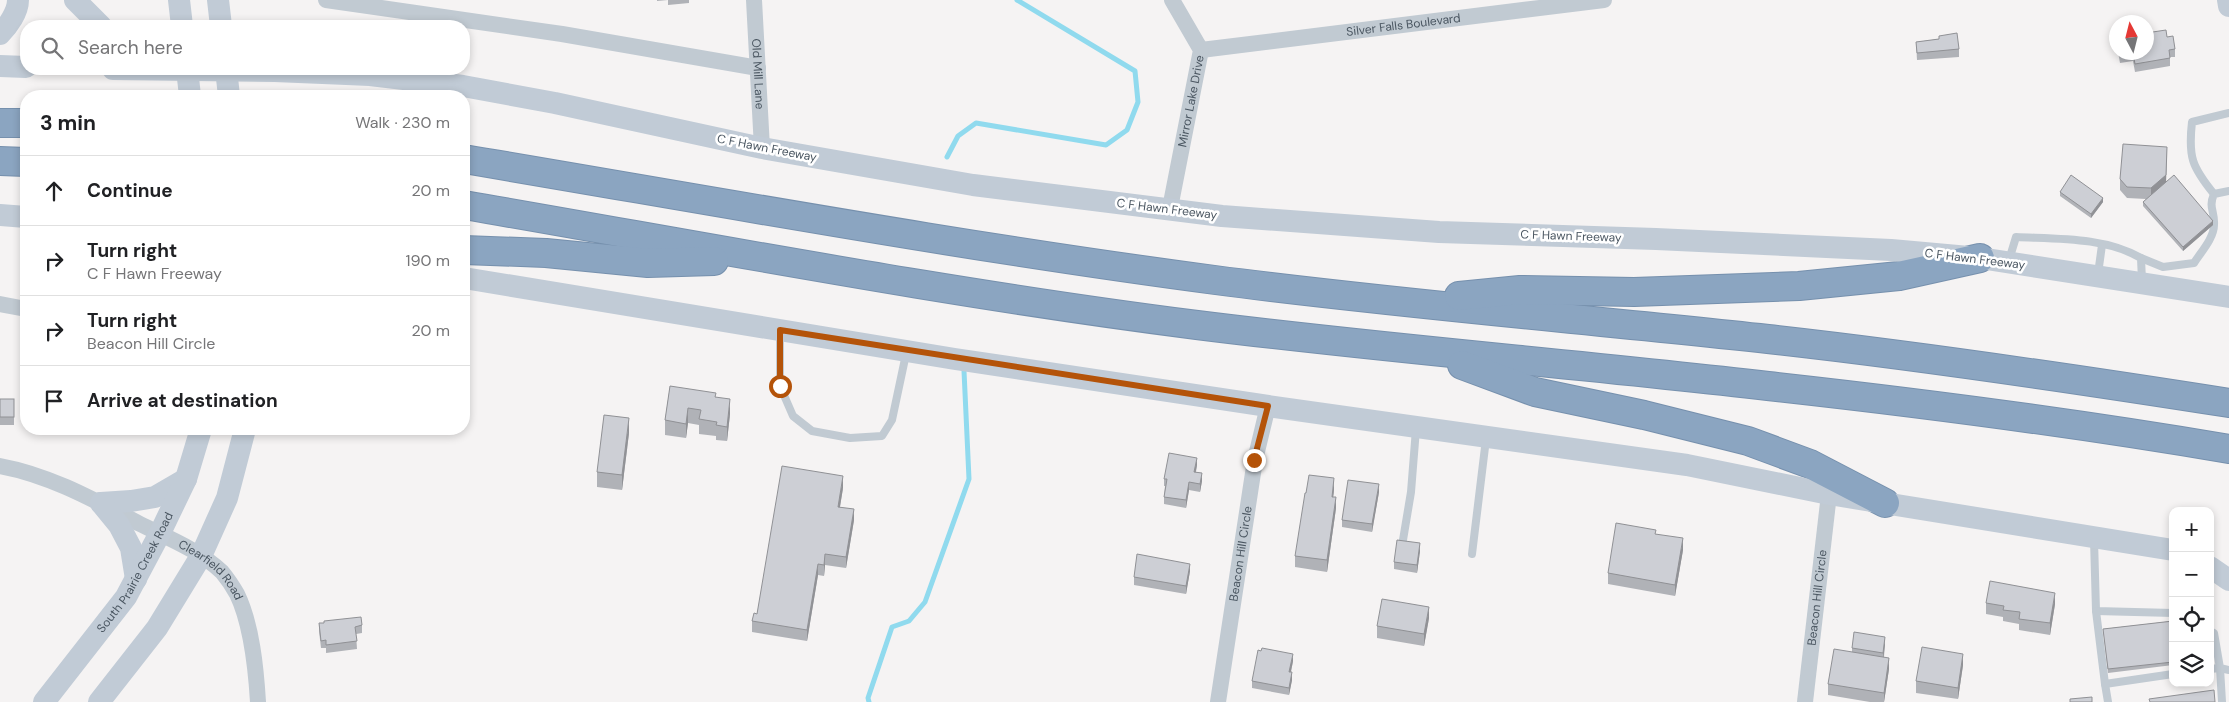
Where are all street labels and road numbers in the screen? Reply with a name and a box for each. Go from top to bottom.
street label: Silver Falls Boulevard [1345,10,1462,40]
street label: Old Mill Lane [748,38,768,110]
street label: Mirror Lake Drive [1174,53,1208,148]
street label: C F Hawn Freeway [716,130,819,166]
street label: C F Hawn Freeway [1116,195,1219,223]
street label: C F Hawn Freeway [1520,226,1622,246]
street label: C F Hawn Freeway [1924,245,2027,273]
street label: Beacon Hill Circle [1225,505,1256,603]
street label: South Prairie Creek Road [93,510,177,636]
street label: Clearfield Road [176,536,247,603]
street label: Beacon Hill Circle [1804,549,1831,647]

